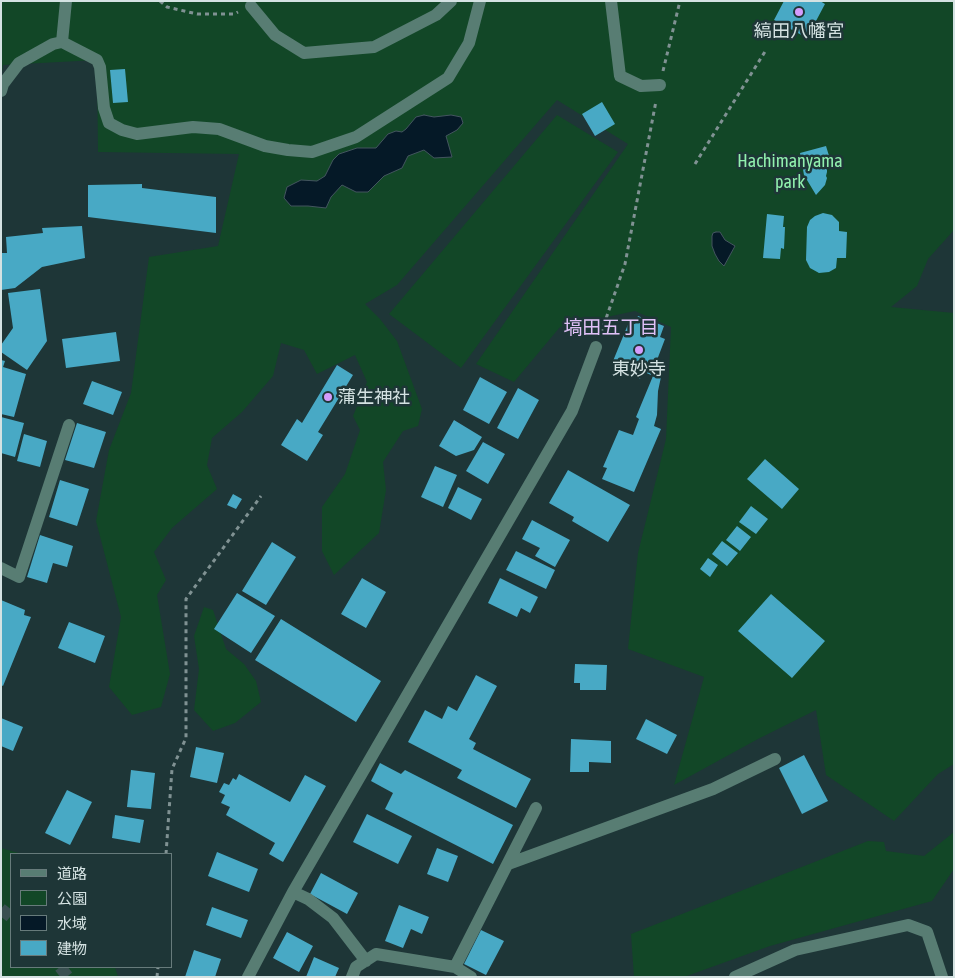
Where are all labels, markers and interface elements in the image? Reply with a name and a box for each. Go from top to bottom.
marker: 縞田八幡宮 [793,6,805,18]
place label: 縞田八幡宮 [754,20,844,42]
park label: Hachimanyama park [737,150,843,192]
district label: 塙田五丁目 [564,317,658,339]
marker: 東妙寺 [633,344,645,356]
place label: 東妙寺 [612,358,666,380]
place label: 蒲生神社 [338,386,410,408]
marker: 蒲生神社 [322,391,334,403]
legend [10,853,172,968]
text: 道路 [57,865,87,882]
text: 公園 [57,890,87,907]
text: 水域 [57,915,87,932]
text: 建物 [57,940,87,957]

